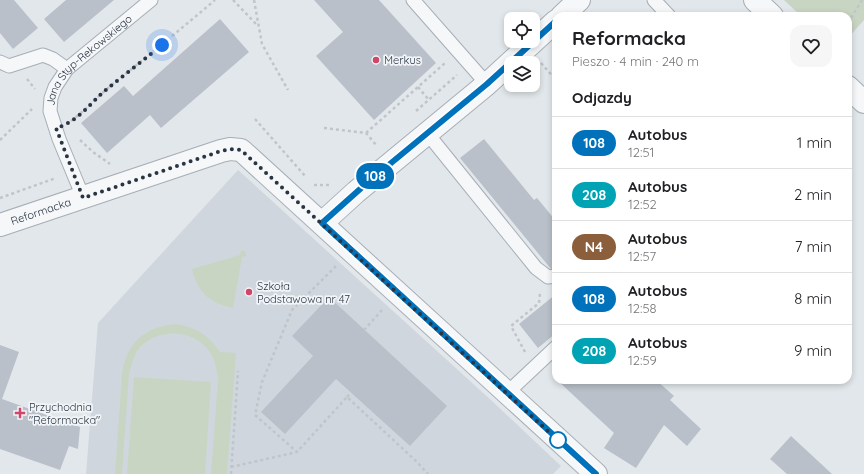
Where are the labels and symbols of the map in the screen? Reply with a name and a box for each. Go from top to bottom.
street label: Jana Styp-Rekowskiego [43,11,135,106]
your location [152,35,172,55]
place label: Merkus [384,53,421,67]
marker: Merkus [371,55,381,65]
line badge: 108 [352,163,398,189]
street label: Reformacka [9,195,73,228]
place label: Szkoła Podstawowa nr 47 [257,279,350,306]
marker: Szkoła Podstawowa nr 47 [244,287,254,297]
place label: Przychodnia "Reformacka" [29,400,100,427]
marker: Przychodnia "Reformacka" [14,407,26,419]
unlabelled marker [549,431,567,449]

